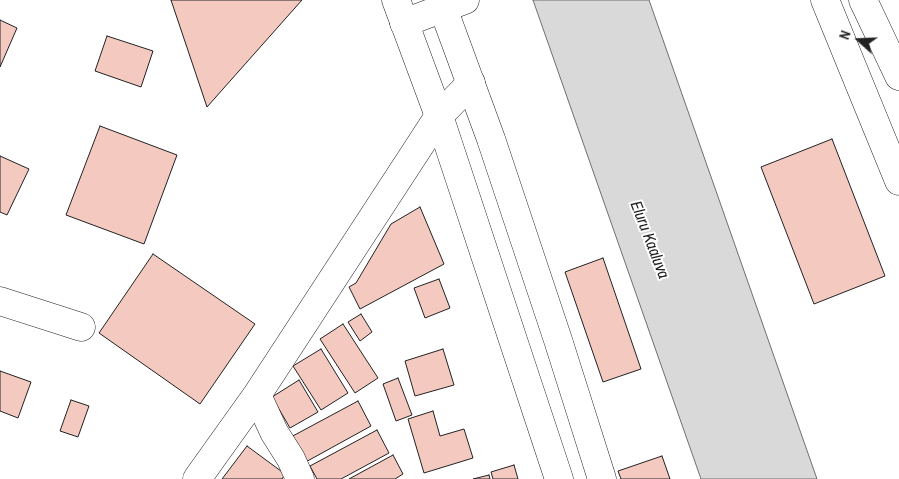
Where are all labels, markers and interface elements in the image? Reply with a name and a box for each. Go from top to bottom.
north arrow [834,15,884,65]
text: N [835,28,855,42]
water label: Eluru Kaaluva [625,198,673,282]

